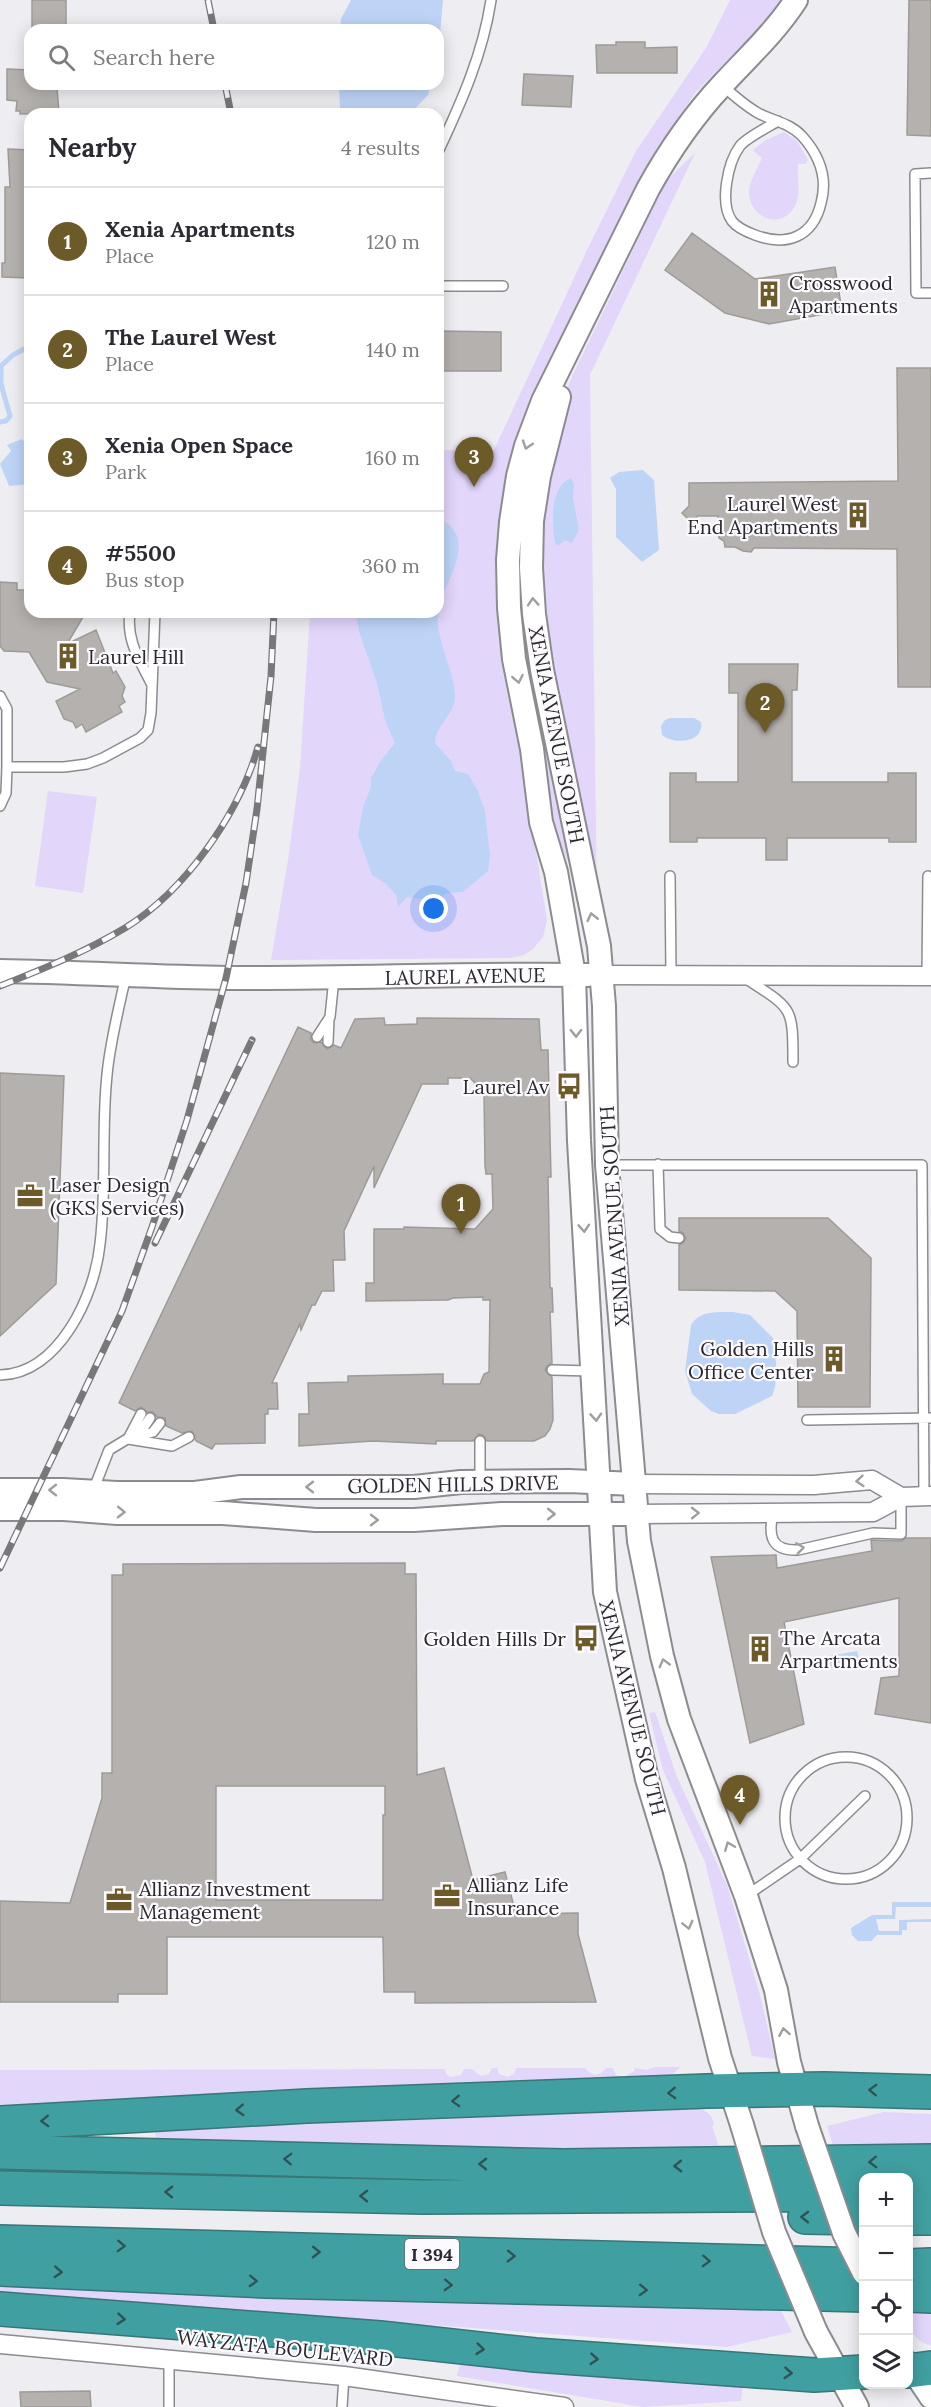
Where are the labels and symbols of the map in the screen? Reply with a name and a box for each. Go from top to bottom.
place label: Crosswood Apartments [788,270,898,318]
building icon: Crosswood Apartments [754,279,784,309]
pin: 3 [454,438,494,487]
one-way arrow [522,439,534,450]
place label: Laurel West End Apartments [687,491,838,539]
building icon: Laurel West End Apartments [843,500,873,530]
one-way arrow [527,597,540,606]
street label: XENIA AVENUE SOUTH [524,624,590,846]
building icon: Laurel Hill [53,641,83,671]
place label: Laurel Hill [88,644,184,669]
one-way arrow [511,674,524,684]
pin: 2 [746,684,784,733]
your location [419,894,448,923]
one-way arrow [587,912,600,922]
street label: LAUREL AVENUE [384,962,546,990]
one-way arrow [570,1029,582,1038]
bus stop icon: Laurel Av [554,1071,584,1101]
place label: Laurel Av [463,1074,550,1099]
street label: XENIA AVENUE SOUTH [594,1105,634,1327]
place label: Laser Design (GKS Services) [50,1172,184,1221]
office icon: Laser Design (GKS Services) [15,1181,45,1211]
pin: 1 [442,1184,480,1234]
one-way arrow [578,1223,591,1232]
place label: Golden Hills Office Center [688,1336,814,1384]
building icon: Golden Hills Office Center [819,1344,849,1374]
one-way arrow [589,1413,602,1422]
street label: GOLDEN HILLS DRIVE [347,1470,559,1498]
one-way arrow [855,1474,864,1487]
one-way arrow [306,1481,315,1493]
one-way arrow [48,1484,57,1496]
one-way arrow [117,1506,126,1519]
one-way arrow [691,1507,700,1519]
one-way arrow [547,1508,556,1520]
one-way arrow [370,1514,379,1526]
one-way arrow [795,1543,804,1555]
street label: XENIA AVENUE SOUTH [594,1598,672,1818]
bus stop icon: Golden Hills Dr [571,1623,601,1653]
place label: The Arcata Arpartments [779,1625,898,1673]
place label: Golden Hills Dr [423,1626,566,1651]
building icon: The Arcata Arpartments [745,1634,775,1664]
one-way arrow [658,1658,671,1668]
pin: 4 [720,1776,760,1825]
one-way arrow [723,1841,736,1851]
place label: Allianz Life Insurance [466,1872,569,1920]
place label: Allianz Investment Management [138,1876,311,1924]
office icon: Allianz Life Insurance [432,1881,462,1911]
office icon: Allianz Investment Management [104,1885,134,1915]
one-way arrow [680,1920,693,1930]
one-way arrow [778,2028,791,2038]
one-way arrow [868,2084,877,2097]
one-way arrow [667,2086,676,2099]
one-way arrow [451,2095,460,2107]
one-way arrow [235,2104,244,2117]
one-way arrow [41,2114,50,2127]
one-way arrow [283,2153,292,2166]
one-way arrow [868,2156,877,2169]
one-way arrow [478,2158,487,2171]
one-way arrow [673,2160,682,2172]
one-way arrow [165,2185,174,2198]
one-way arrow [360,2190,369,2202]
one-way arrow [801,2211,810,2223]
road number: I 394 [405,2239,459,2269]
one-way arrow [117,2240,126,2252]
one-way arrow [312,2245,321,2258]
one-way arrow [507,2250,516,2262]
one-way arrow [702,2255,711,2268]
one-way arrow [54,2266,63,2279]
one-way arrow [249,2274,258,2287]
one-way arrow [444,2278,453,2291]
one-way arrow [639,2284,648,2297]
one-way arrow [117,2312,126,2325]
street label: WAYZATA BOULEVARD [176,2324,394,2372]
one-way arrow [475,2342,484,2355]
one-way arrow [589,2353,598,2366]
one-way arrow [784,2366,793,2379]

